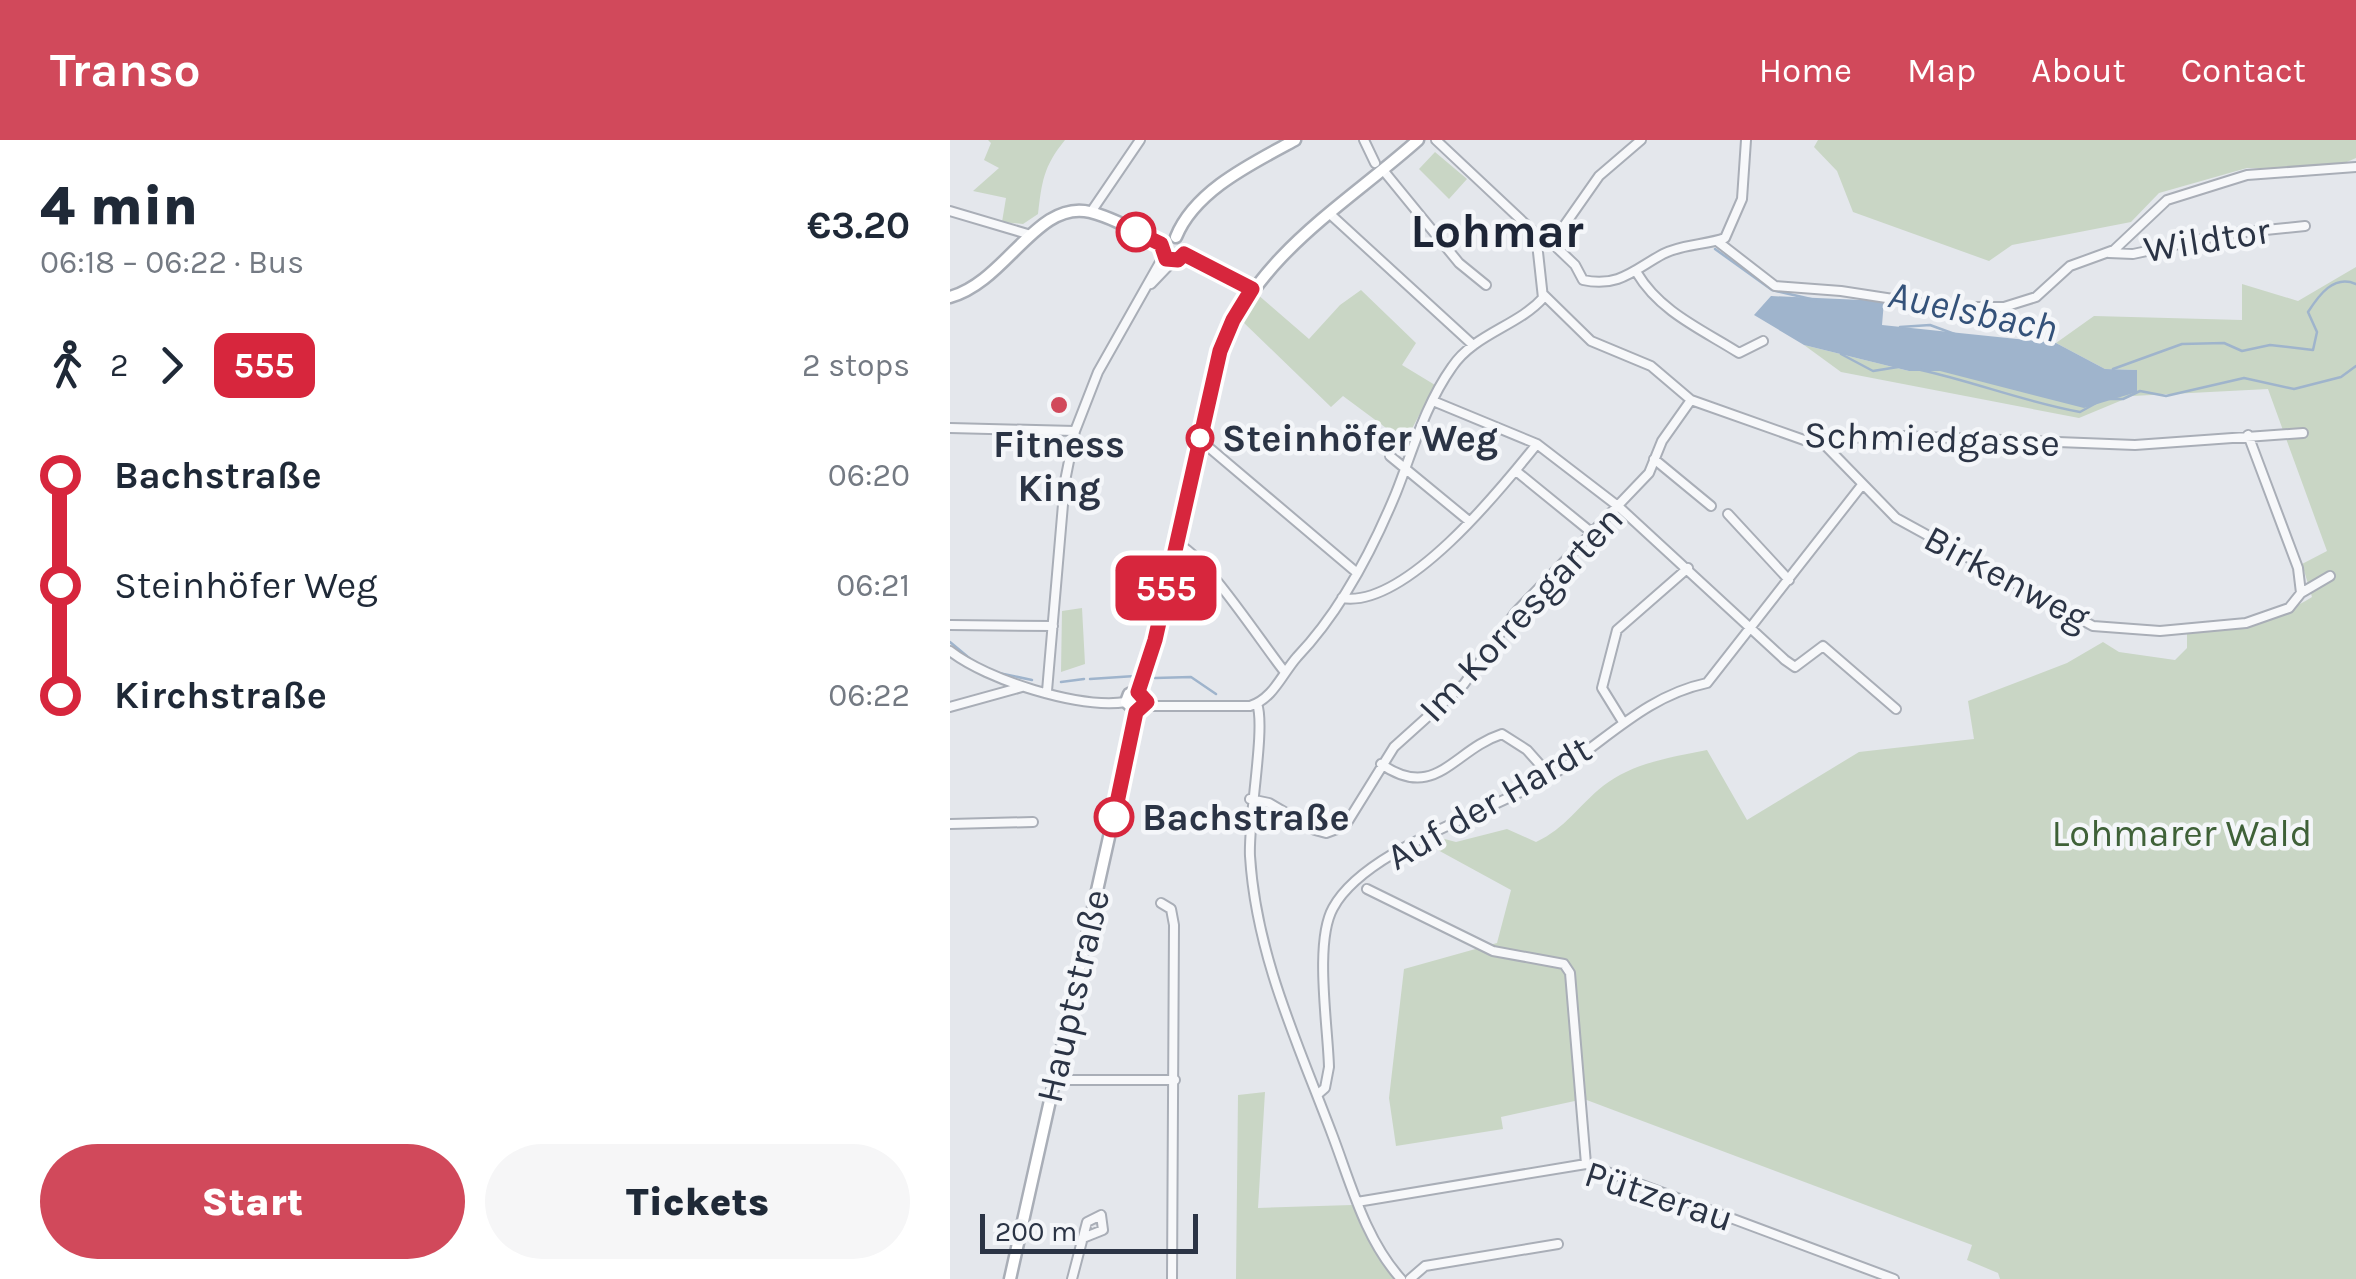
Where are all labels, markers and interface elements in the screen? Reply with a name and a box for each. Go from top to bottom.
text: Transo [50,42,201,98]
text: Home [1759,50,1852,91]
text: Map [1907,50,1976,91]
text: About [2031,50,2126,91]
text: Contact [2181,50,2306,91]
text: 4 min [40,174,198,238]
text: €3.20 [807,203,910,248]
district label: Lohmar [1410,203,1584,259]
street label: Wildtor [2141,208,2274,272]
unlabelled marker [1117,213,1155,251]
text: 06:18 – 06:22 · Bus [40,244,304,281]
water label: Auelsbach [1884,270,2062,352]
icon: walk [40,338,95,393]
icon: forward [144,338,199,393]
text: 555 [234,345,295,386]
text: 2 [110,347,129,384]
text: 2 stops [802,347,910,384]
marker: Fitness King [1048,394,1070,416]
street label: Schmiedgasse [1803,412,2061,466]
place label: Steinhöfer Weg [1222,416,1498,461]
place label: Fitness King [993,422,1125,511]
marker: Steinhöfer Weg [1187,425,1213,451]
text: Bachstraße [114,453,322,498]
text: 06:20 [828,457,910,494]
street label: Im Korresgarten [1409,497,1633,731]
street label: Birkenweg [1917,516,2097,640]
line badge: 555 [1108,556,1224,620]
text: Steinhöfer Weg [114,563,378,608]
text: 06:21 [836,567,910,604]
text: 555 [1135,568,1197,609]
text: Kirchstraße [114,673,327,718]
text: 06:22 [828,677,910,714]
street label: Auf der Hardt [1379,726,1599,880]
place label: Bachstraße [1142,795,1350,840]
marker: Bachstraße [1095,798,1133,836]
park label: Lohmarer Wald [2052,811,2312,856]
street label: Hauptstraße [1027,885,1119,1107]
button: Start [40,1144,465,1259]
button: Tickets [485,1144,910,1259]
street label: Pützerau [1579,1151,1739,1241]
scale bar [980,1209,1198,1254]
text: 200 m [995,1215,1077,1248]

